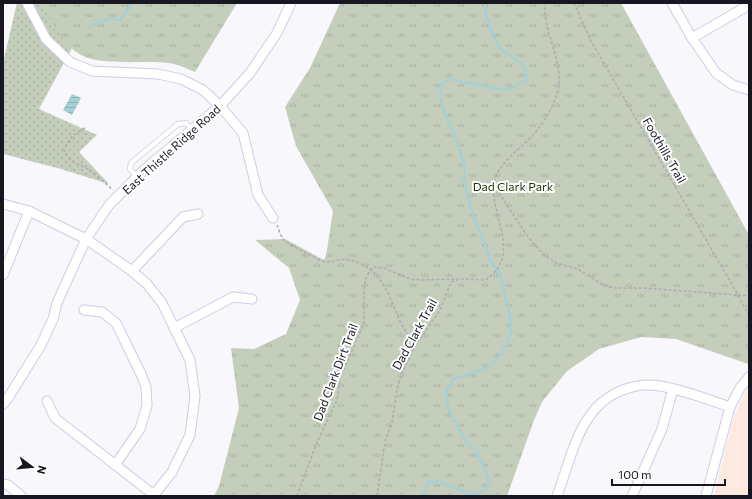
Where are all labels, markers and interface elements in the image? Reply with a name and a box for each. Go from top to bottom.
street label: East Thistle Ridge Road [119,101,223,197]
street label: Foothills Trail [641,115,689,185]
park label: Dad Clark Park [473,179,554,193]
street label: Dad Clark Trail [389,296,439,372]
street label: Dad Clark Dirt Trail [310,321,360,423]
north arrow [12,447,52,487]
scale bar [612,461,725,487]
text: N [35,464,49,476]
text: 100 m [618,467,652,481]

